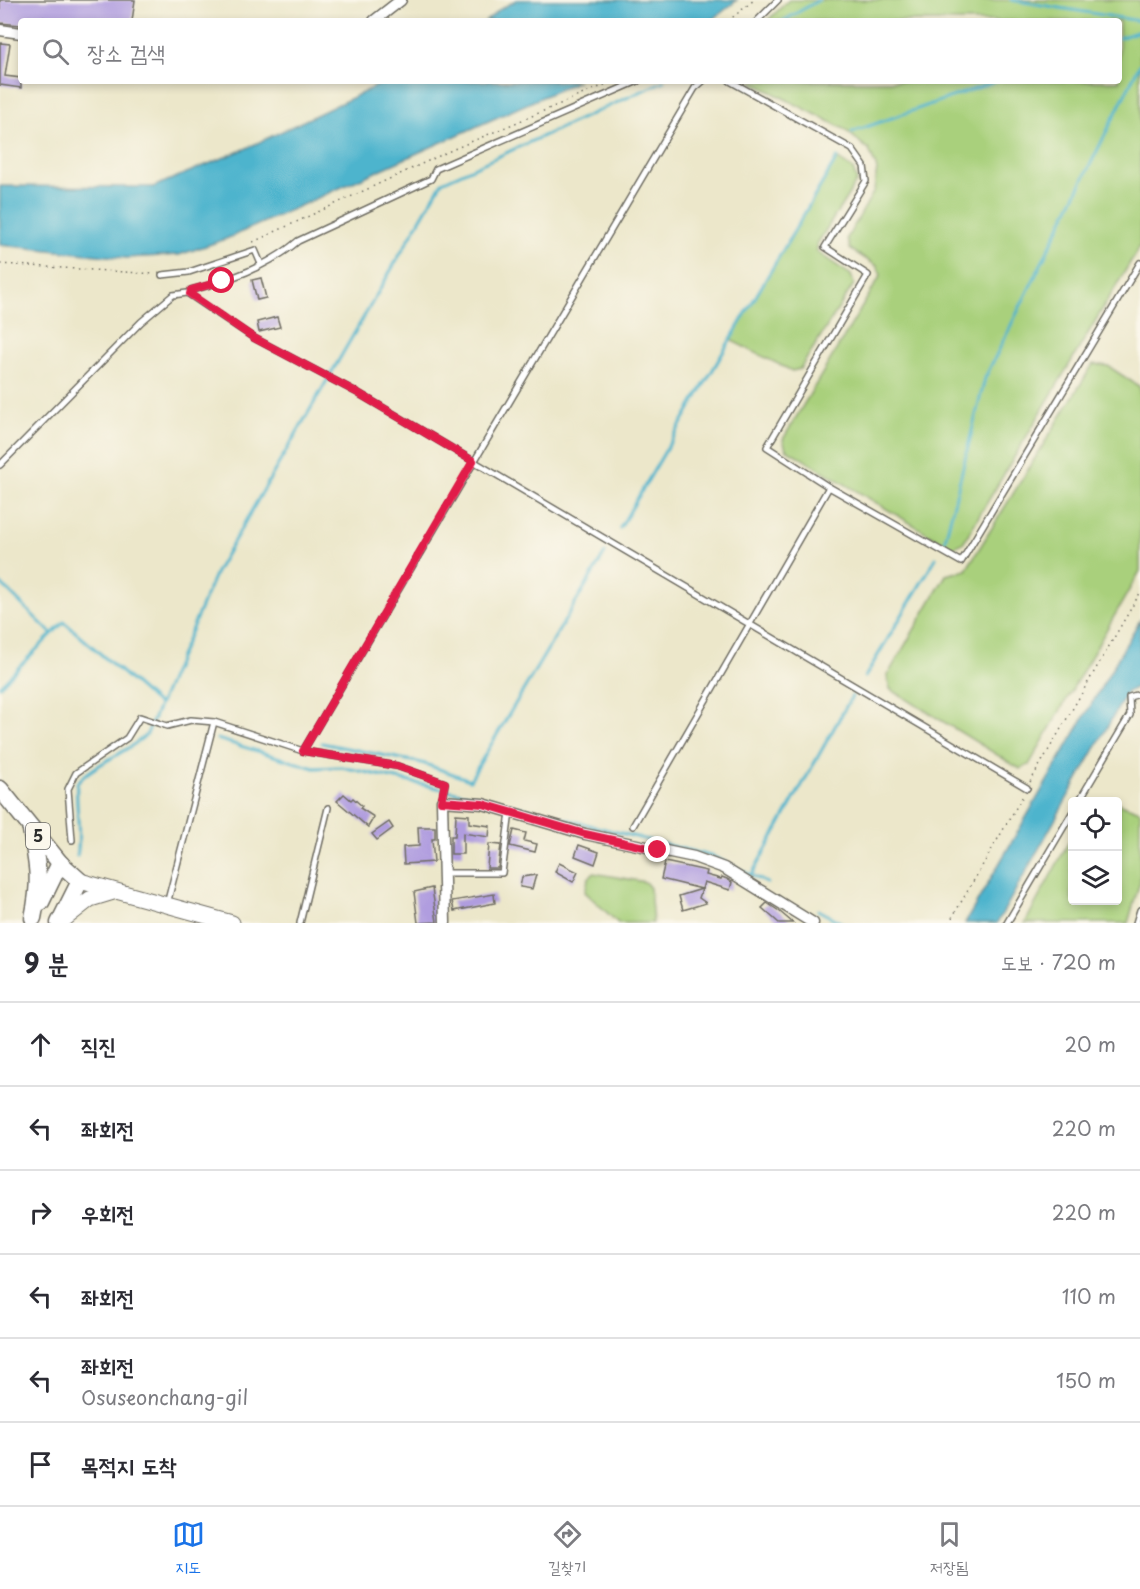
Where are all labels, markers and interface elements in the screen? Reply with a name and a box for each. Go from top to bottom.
search box [18,18,1122,84]
icon: search [39,35,72,68]
text: 장소 검색 [87,35,165,68]
route start [208,267,234,293]
map controls [1068,797,1122,905]
button: locate [1068,797,1122,851]
road number: 5 [26,823,50,849]
route end [644,836,670,862]
button: layers [1068,851,1122,905]
text: 9 분 [24,943,69,982]
text: 도보 · 720 m [1001,947,1116,977]
icon: ahead [24,1028,57,1061]
text: 직진 [81,1028,116,1061]
text: 20 m [1064,1029,1116,1059]
icon: left [24,1112,57,1145]
text: 좌회전 [81,1112,134,1145]
text: 220 m [1052,1113,1116,1143]
icon: right [24,1196,57,1229]
text: 우회전 [81,1196,134,1229]
text: 220 m [1052,1197,1116,1227]
icon: left [24,1280,57,1313]
text: 좌회전 [81,1280,134,1313]
text: 110 m [1062,1281,1116,1311]
text: 좌회전 [81,1349,134,1382]
icon: left [24,1364,57,1397]
text: 150 m [1056,1365,1116,1395]
text: Osuseonchang-gil [81,1382,248,1412]
icon: arrive [24,1448,57,1481]
text: 목적지 도착 [81,1448,177,1481]
tab: 지도 [172,1518,205,1578]
tab: 길찾기 [548,1518,587,1578]
tab: 저장됨 [930,1518,968,1578]

